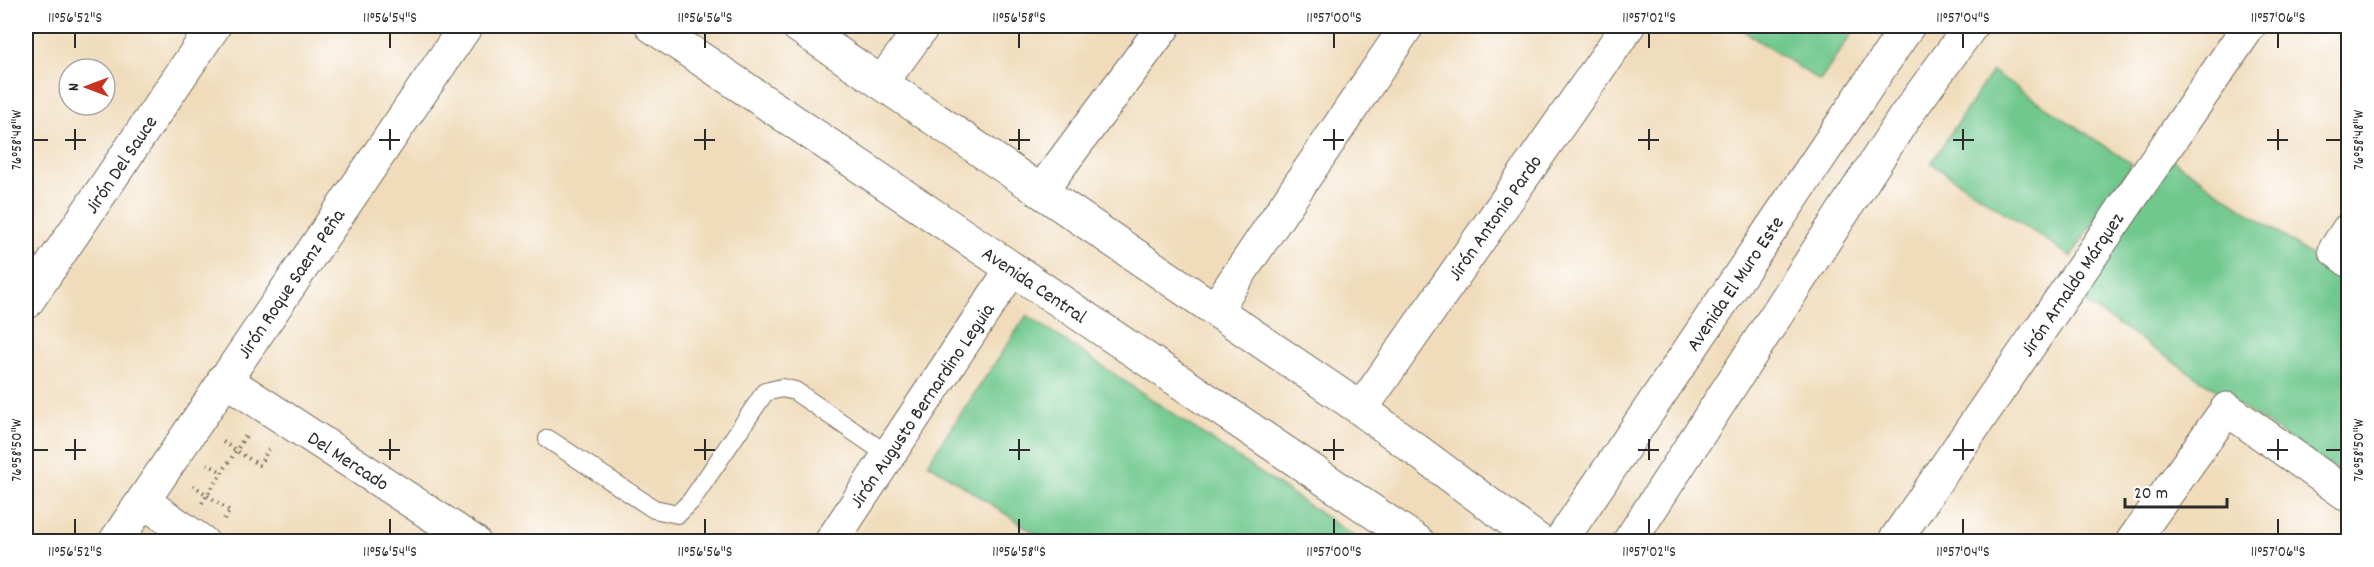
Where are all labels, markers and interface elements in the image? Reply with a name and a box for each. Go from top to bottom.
text: 11°56'52"S [48,8,102,30]
text: 11°56'54"S [363,8,417,30]
text: 11°56'56"S [678,8,732,30]
text: 11°56'58"S [992,8,1046,30]
text: 11°57'00"S [1306,8,1362,30]
text: 11°57'02"S [1622,8,1676,30]
text: 11°57'04"S [1936,8,1990,30]
text: 11°57'06"S [2251,8,2305,30]
north arrow [57,57,117,117]
text: N [63,83,86,91]
text: 76°58'48"W [7,110,29,170]
text: 76°58'48"W [2349,110,2371,170]
street label: Jirón Del Sauce [79,111,166,220]
street label: Jirón Antonio Pardo [1443,150,1550,287]
street label: Jirón Roque Saenz Peña [232,204,354,365]
street label: Jirón Arnaldo Márquez [2015,208,2132,363]
street label: Avenida El Muro Este [1681,211,1792,358]
street label: Avenida Central [975,241,1092,332]
street label: Jirón Augusto Bernardino Leguia [844,298,1003,515]
text: 76°58'50"W [7,418,29,481]
text: 76°58'50"W [2349,418,2371,481]
street label: Del Mercado [301,426,394,499]
scale bar [2125,471,2227,509]
text: 20 m [2134,482,2168,507]
text: 11°56'52"S [48,542,102,564]
text: 11°56'54"S [363,542,417,564]
text: 11°56'56"S [678,542,732,564]
text: 11°56'58"S [992,542,1046,564]
text: 11°57'00"S [1306,542,1362,564]
text: 11°57'02"S [1622,542,1676,564]
text: 11°57'04"S [1936,542,1990,564]
text: 11°57'06"S [2251,542,2305,564]

